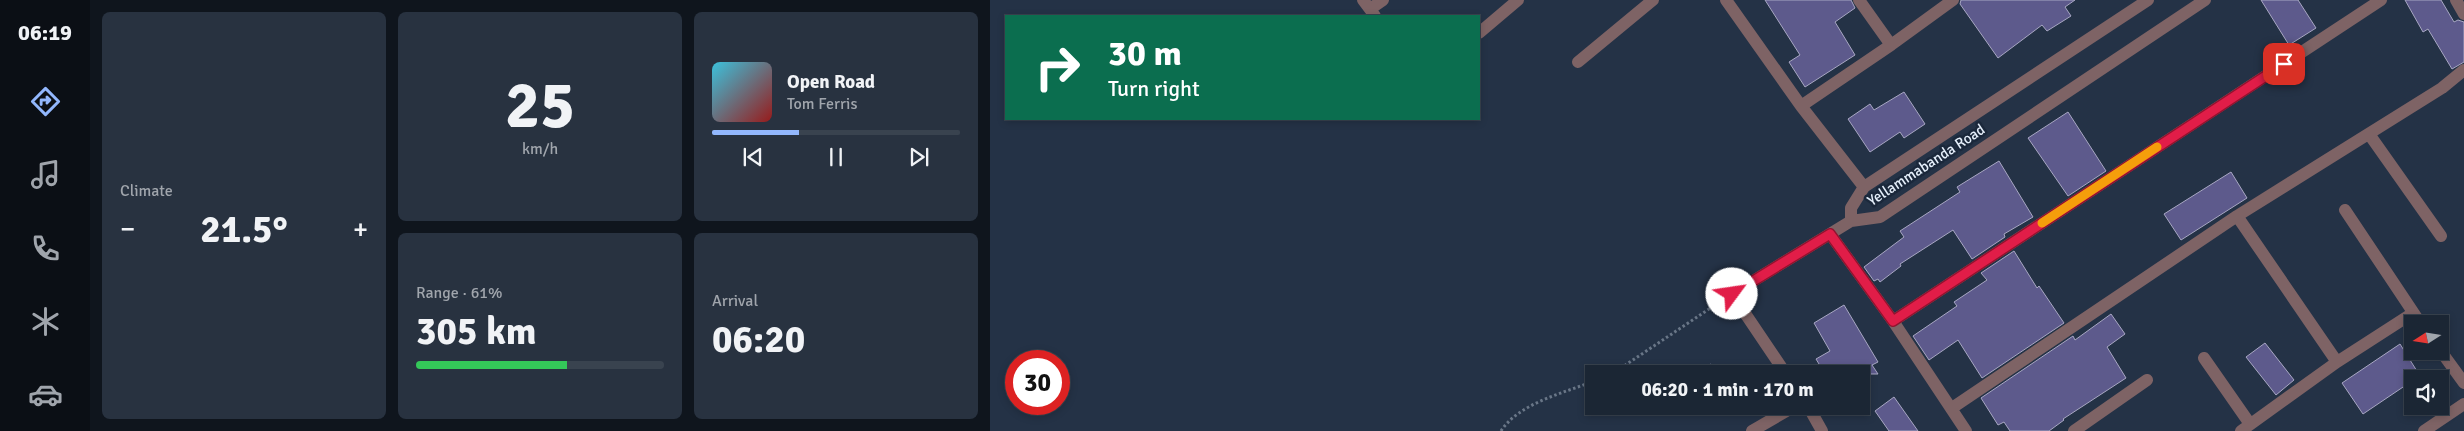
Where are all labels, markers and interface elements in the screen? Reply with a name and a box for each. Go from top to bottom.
text: 06:19 [18,19,72,46]
text: 30 m [1108,32,1182,75]
icon: right [1025,35,1090,100]
pin [2263,43,2305,85]
icon: arrive [2270,50,2298,78]
text: 25 [505,66,575,146]
text: Open Road [787,70,875,94]
text: Turn right [1108,75,1200,102]
icon: directions [28,84,63,119]
text: Tom Ferris [787,94,857,114]
street label: Yellammabanda Road [1864,120,1988,210]
text: km/h [522,139,558,159]
icon: previous [739,143,767,171]
icon: pause [822,143,850,171]
icon: next [905,143,933,171]
icon: music [28,157,63,192]
text: Climate [120,181,173,201]
text: 21.5° [200,206,288,253]
text: − [120,212,135,246]
text: + [353,212,368,246]
icon: phone [28,231,63,266]
position arrow [1705,267,1757,319]
text: Range · 61% [416,283,502,303]
text: Arrival [712,291,758,311]
icon: climate [28,304,63,339]
text: 305 km [416,308,537,355]
north arrow [2404,315,2449,360]
map controls [2404,315,2449,415]
text: 06:20 [712,316,805,363]
speed limit sign: 30 [1005,350,1070,415]
button: sound [2404,370,2449,415]
icon: car [28,377,63,412]
text: 06:20 · 1 min · 170 m [1641,378,1814,402]

